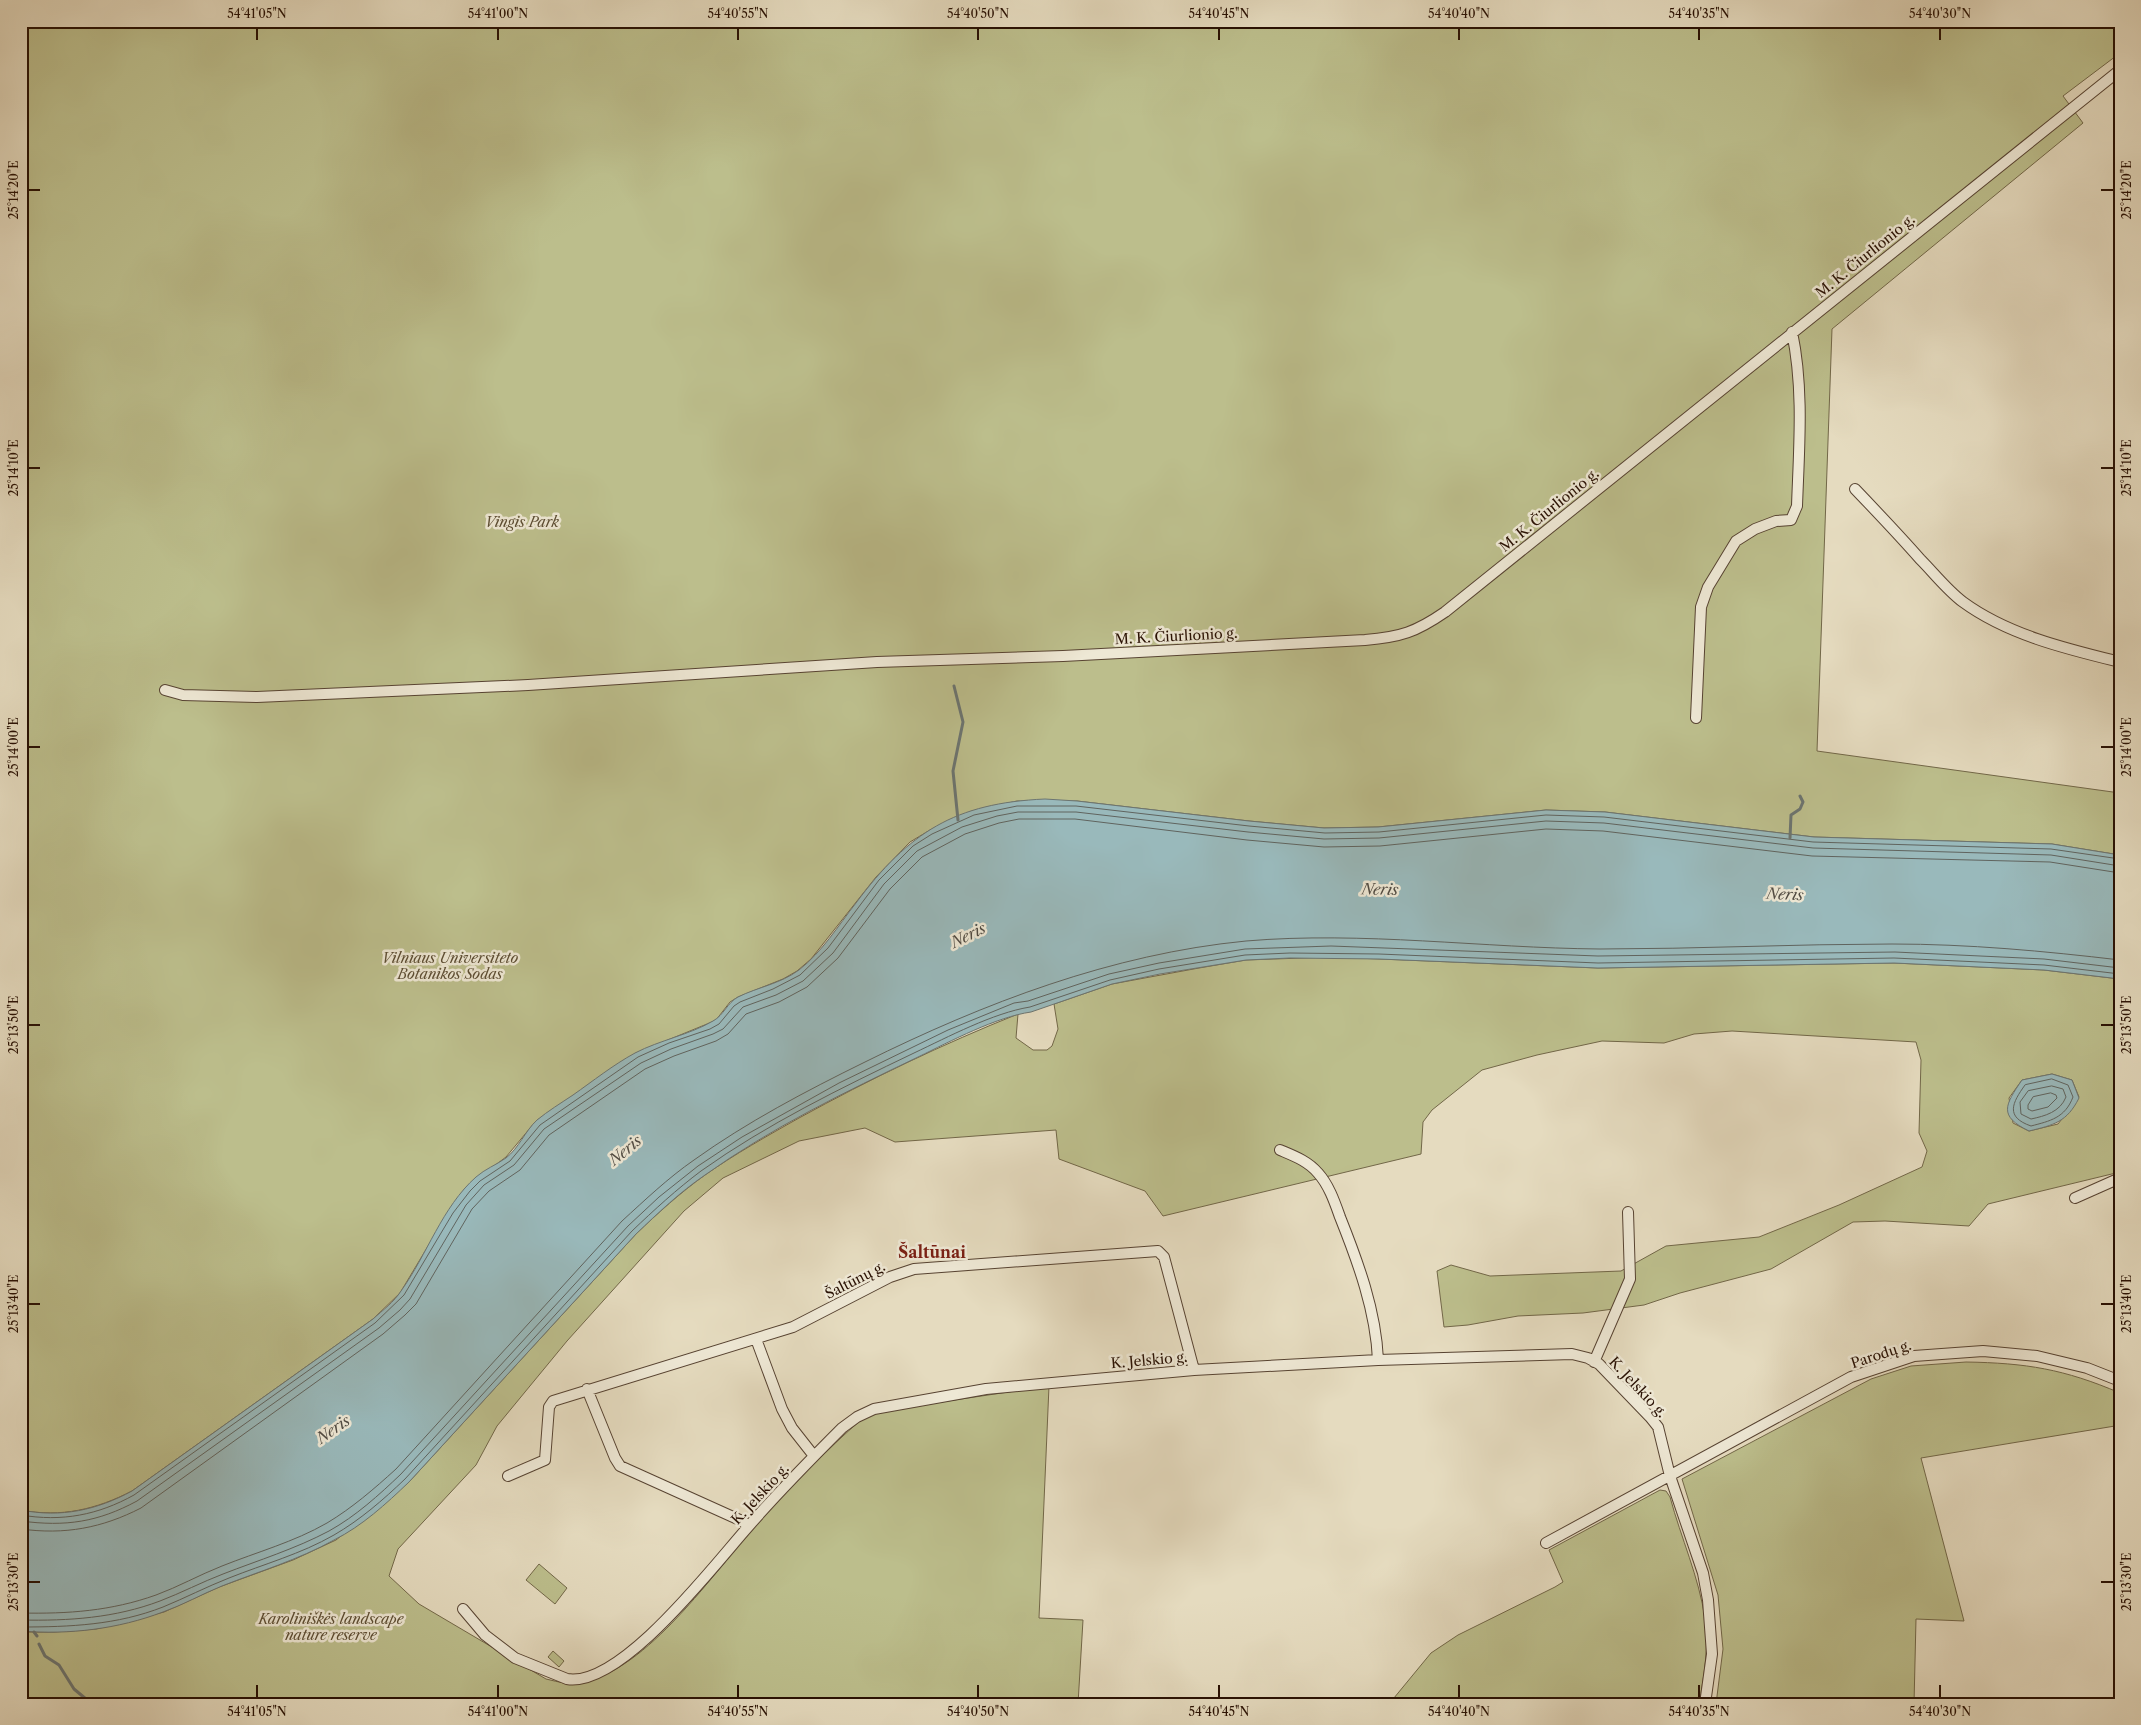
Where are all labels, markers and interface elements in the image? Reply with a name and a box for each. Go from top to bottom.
text: 54°41'05"N [227,6,287,21]
text: 54°41'00"N [468,6,528,21]
text: 54°40'55"N [708,6,769,21]
text: 54°40'50"N [947,6,1009,21]
text: 54°40'45"N [1189,6,1250,21]
text: 54°40'40"N [1428,6,1490,21]
text: 54°40'35"N [1668,6,1730,21]
text: 54°40'30"N [1909,6,1971,21]
text: 25°14'20"E [6,160,21,220]
text: 25°14'20"E [2119,160,2134,220]
street label: M. K. Čiurlionio g. [1811,210,1918,302]
text: 25°14'10"E [6,439,21,497]
text: 25°14'10"E [2119,439,2134,497]
street label: M. K. Čiurlionio g. [1495,464,1602,556]
park label: Vingis Park [485,513,560,531]
street label: M. K. Čiurlionio g. [1114,623,1238,648]
text: 25°14'00"E [6,717,21,777]
text: 25°14'00"E [2119,717,2134,777]
water label: Neris [1360,879,1399,899]
water label: Neris [1765,884,1804,904]
water label: Neris [946,918,989,952]
park label: Vilniaus Universiteto Botanikos Sodas [382,949,518,983]
text: 25°13'50"E [6,996,21,1054]
text: 25°13'50"E [2119,996,2134,1054]
water label: Neris [604,1131,646,1170]
district label: Šaltūnai [898,1241,966,1262]
street label: Šaltūnų g. [821,1256,888,1303]
text: 25°13'40"E [6,1275,21,1333]
text: 25°13'40"E [2119,1275,2134,1333]
street label: Parodų g. [1849,1336,1913,1372]
street label: K. Jelskio g. [1110,1348,1188,1372]
street label: K. Jelskio g. [1605,1353,1671,1421]
water label: Neris [312,1410,354,1448]
street label: K. Jelskio g. [727,1460,793,1528]
text: 25°13'30"E [6,1553,21,1611]
text: 25°13'30"E [2119,1553,2134,1611]
park label: Karoliniškės landscape nature reserve [257,1610,405,1644]
text: 54°41'05"N [227,1704,287,1719]
text: 54°41'00"N [468,1704,528,1719]
text: 54°40'55"N [708,1704,769,1719]
text: 54°40'50"N [947,1704,1009,1719]
text: 54°40'45"N [1189,1704,1250,1719]
text: 54°40'40"N [1428,1704,1490,1719]
text: 54°40'35"N [1668,1704,1730,1719]
text: 54°40'30"N [1909,1704,1971,1719]

